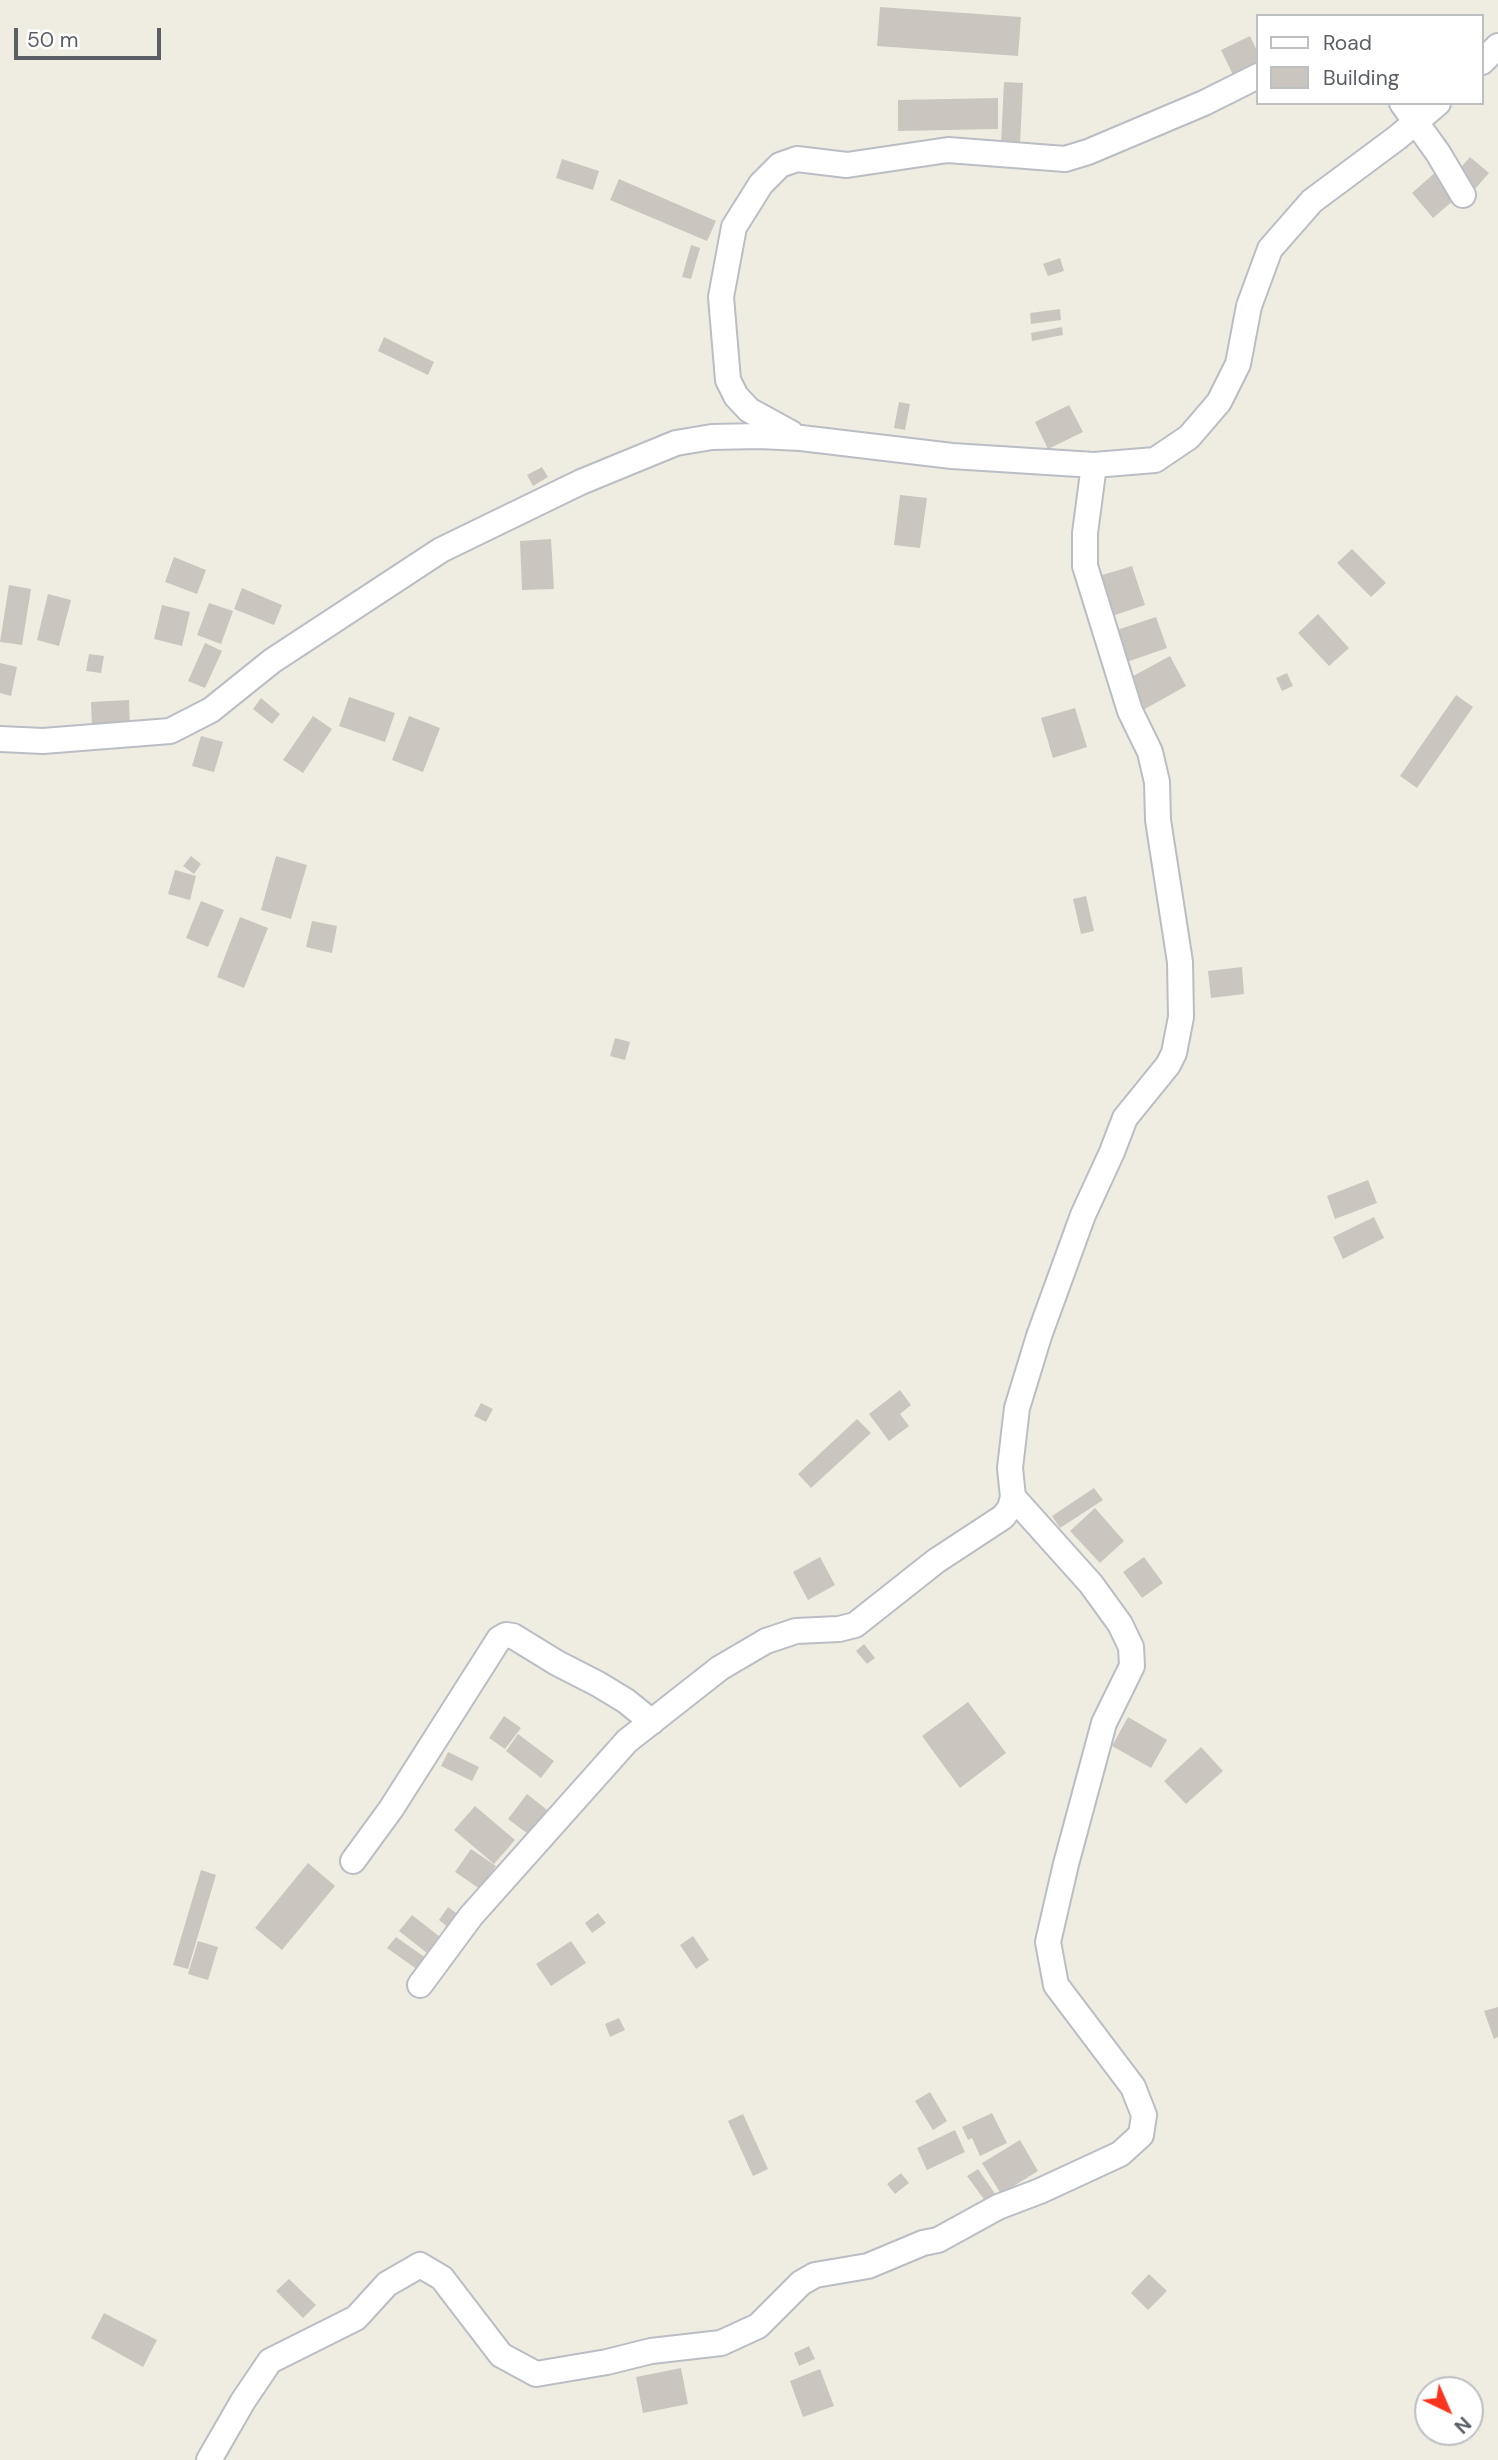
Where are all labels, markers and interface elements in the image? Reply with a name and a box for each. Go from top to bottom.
scale bar [18,14,164,58]
legend [1256,14,1484,105]
text: 50 m [27,26,78,54]
text: Road [1323,29,1372,57]
text: Building [1323,64,1399,92]
north arrow [1414,2376,1484,2446]
text: N [1449,2411,1476,2439]

